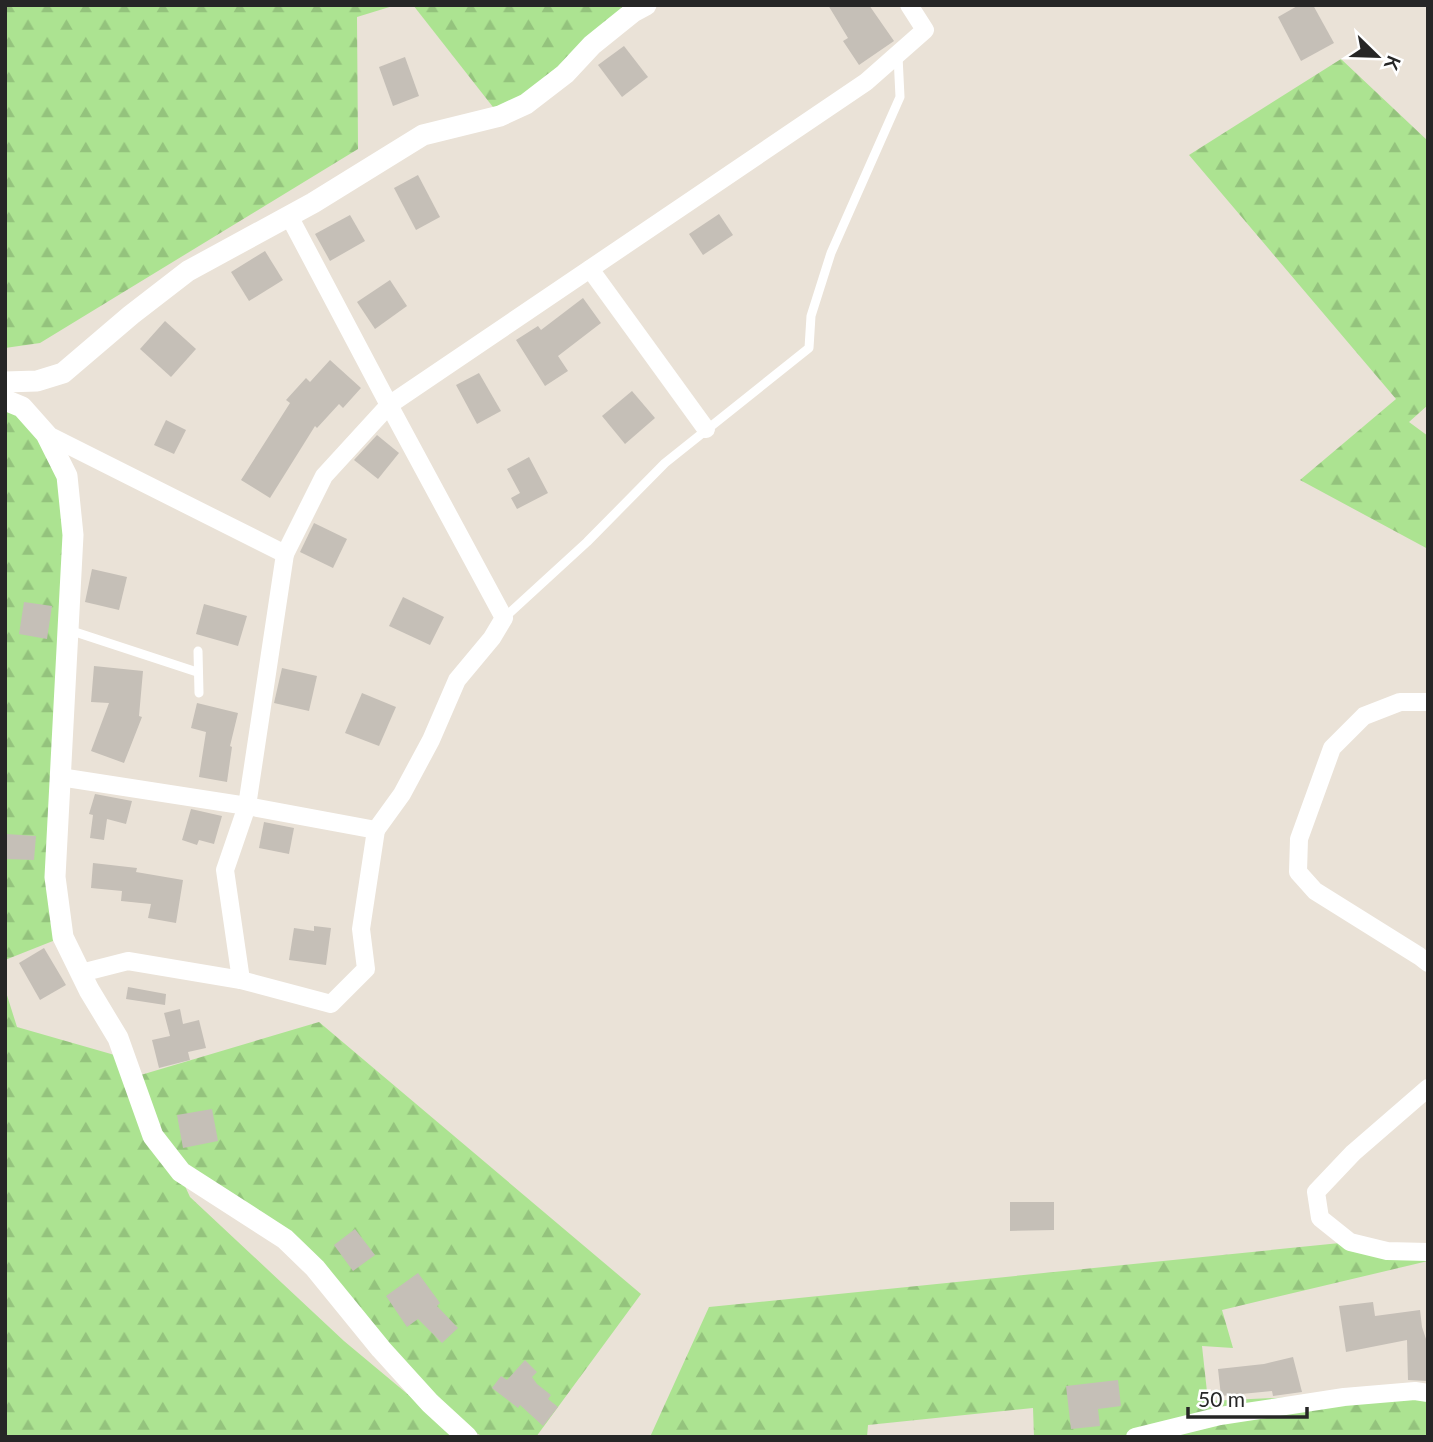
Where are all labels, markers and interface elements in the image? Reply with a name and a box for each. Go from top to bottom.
north arrow [1342,21,1412,91]
text: K [1380,52,1406,74]
scale bar [1188,1376,1307,1420]
text: 50 m [1198,1386,1245,1411]

